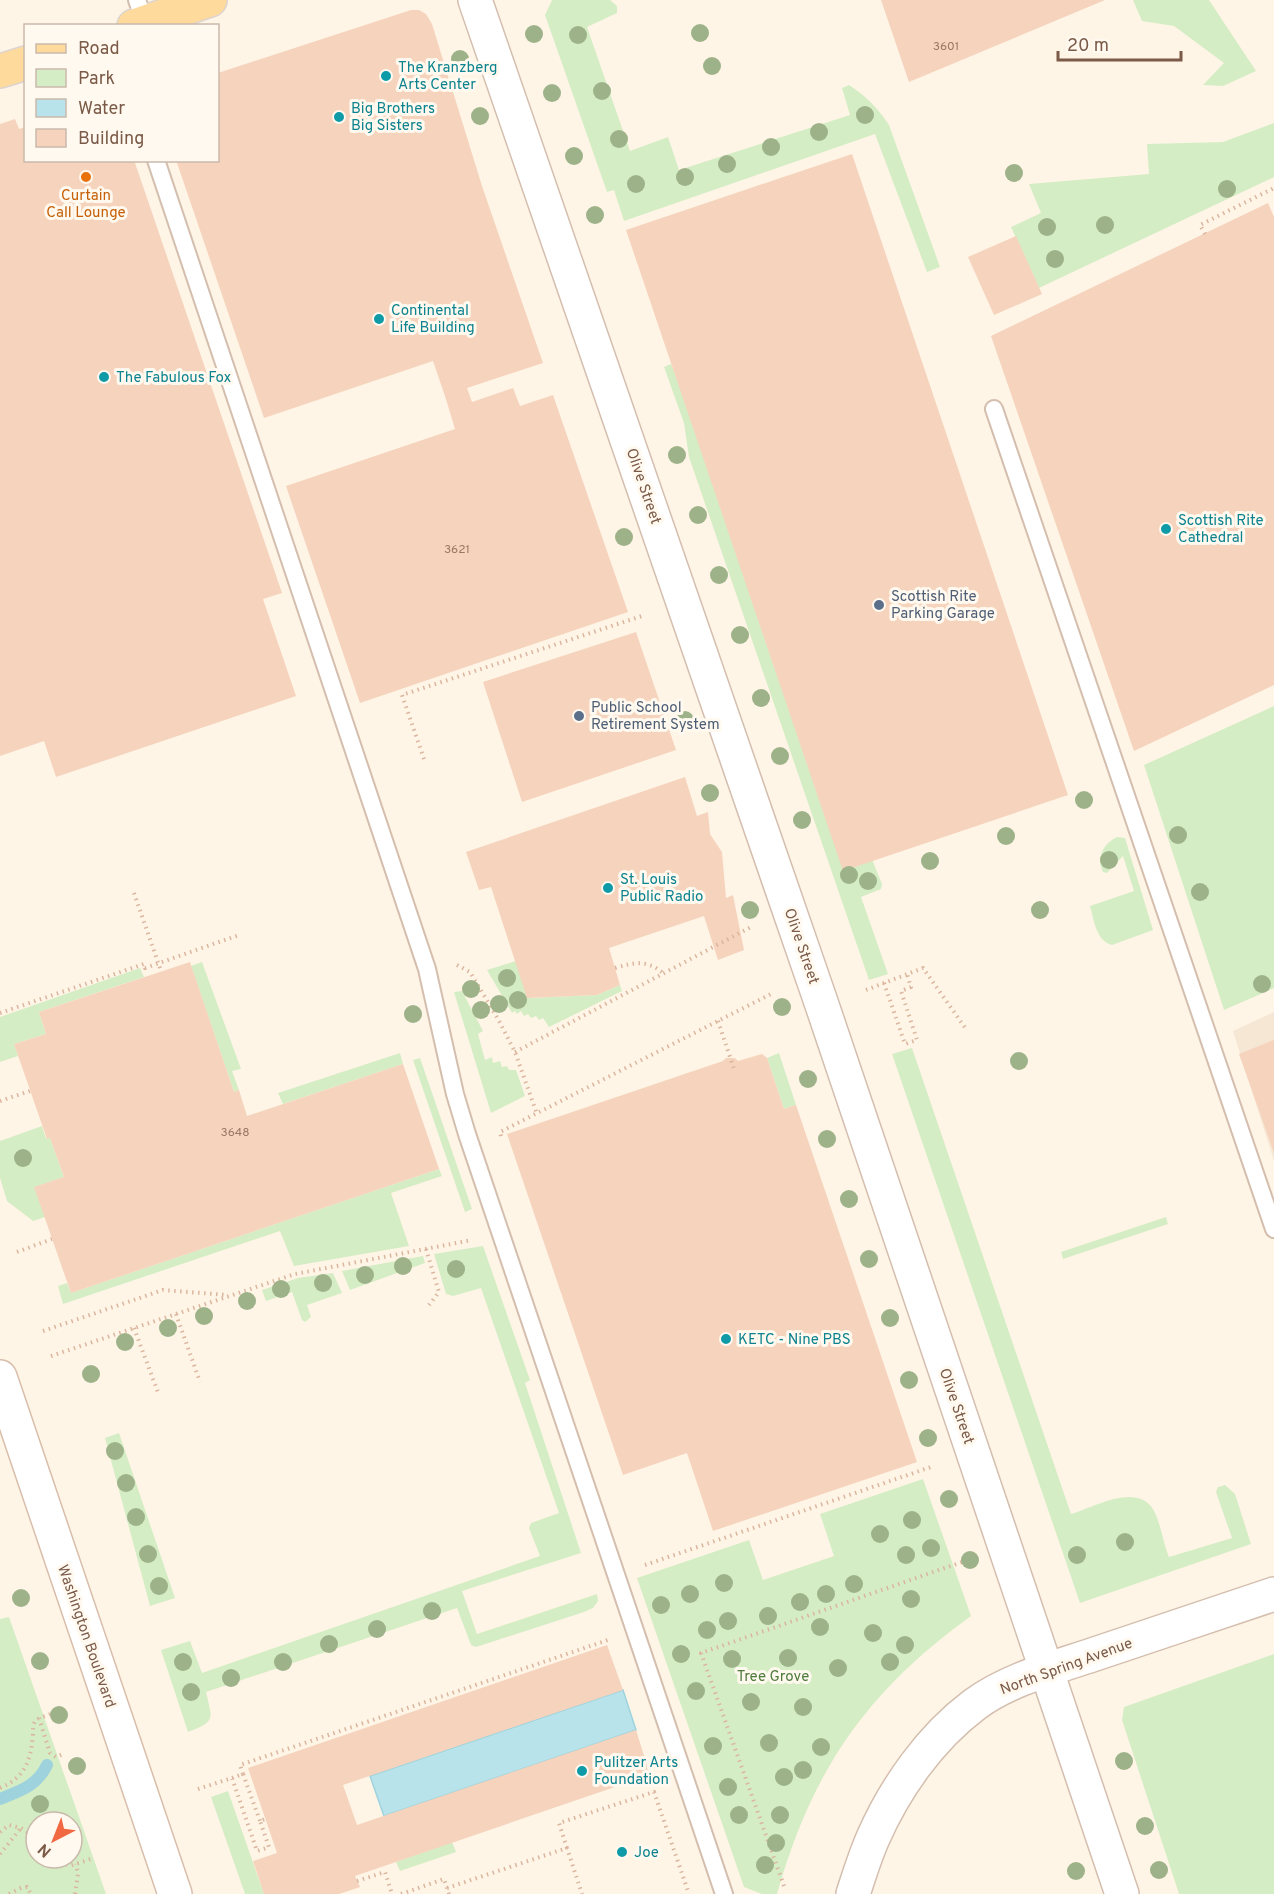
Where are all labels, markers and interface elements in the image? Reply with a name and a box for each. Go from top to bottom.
legend [24,24,219,162]
scale bar [1058,24,1181,62]
text: 20 m [1067,35,1109,58]
text: Road [78,38,120,61]
house number: 3601 [933,39,959,55]
place label: The Kranzberg Arts Center [398,59,497,95]
text: Park [78,68,115,91]
marker: The Kranzberg Arts Center [379,69,393,83]
text: Water [78,98,125,121]
place label: Big Brothers Big Sisters [351,100,435,136]
marker: Big Brothers Big Sisters [332,110,346,124]
text: Building [78,128,144,151]
marker: Curtain Call Lounge [79,170,93,184]
place label: Curtain Call Lounge [46,187,126,223]
place label: Continental Life Building [391,302,475,338]
marker: Continental Life Building [372,312,386,326]
place label: The Fabulous Fox [116,369,232,388]
marker: The Fabulous Fox [97,370,111,384]
street label: Olive Street [621,446,664,527]
place label: Scottish Rite Cathedral [1178,512,1264,548]
marker: Scottish Rite Cathedral [1159,522,1173,536]
house number: 3621 [444,542,470,558]
place label: Scottish Rite Parking Garage [891,588,995,624]
marker: Scottish Rite Parking Garage [872,598,886,612]
place label: Public School Retirement System [591,699,720,735]
marker: Public School Retirement System [572,709,586,723]
place label: St. Louis Public Radio [620,871,703,907]
marker: St. Louis Public Radio [601,881,615,895]
street label: Olive Street [779,906,822,987]
house number: 3648 [220,1125,250,1141]
place label: KETC - Nine PBS [738,1331,851,1350]
marker: KETC - Nine PBS [719,1332,733,1346]
street label: Olive Street [934,1366,977,1447]
street label: Washington Boulevard [52,1562,119,1711]
street label: North Spring Avenue [998,1635,1135,1700]
park label: Tree Grove [737,1668,809,1687]
place label: Pulitzer Arts Foundation [594,1754,678,1790]
marker: Pulitzer Arts Foundation [575,1764,589,1778]
north arrow [24,1810,84,1870]
text: N [34,1838,56,1861]
place label: Joe [634,1844,659,1863]
marker: Joe [615,1845,629,1859]

